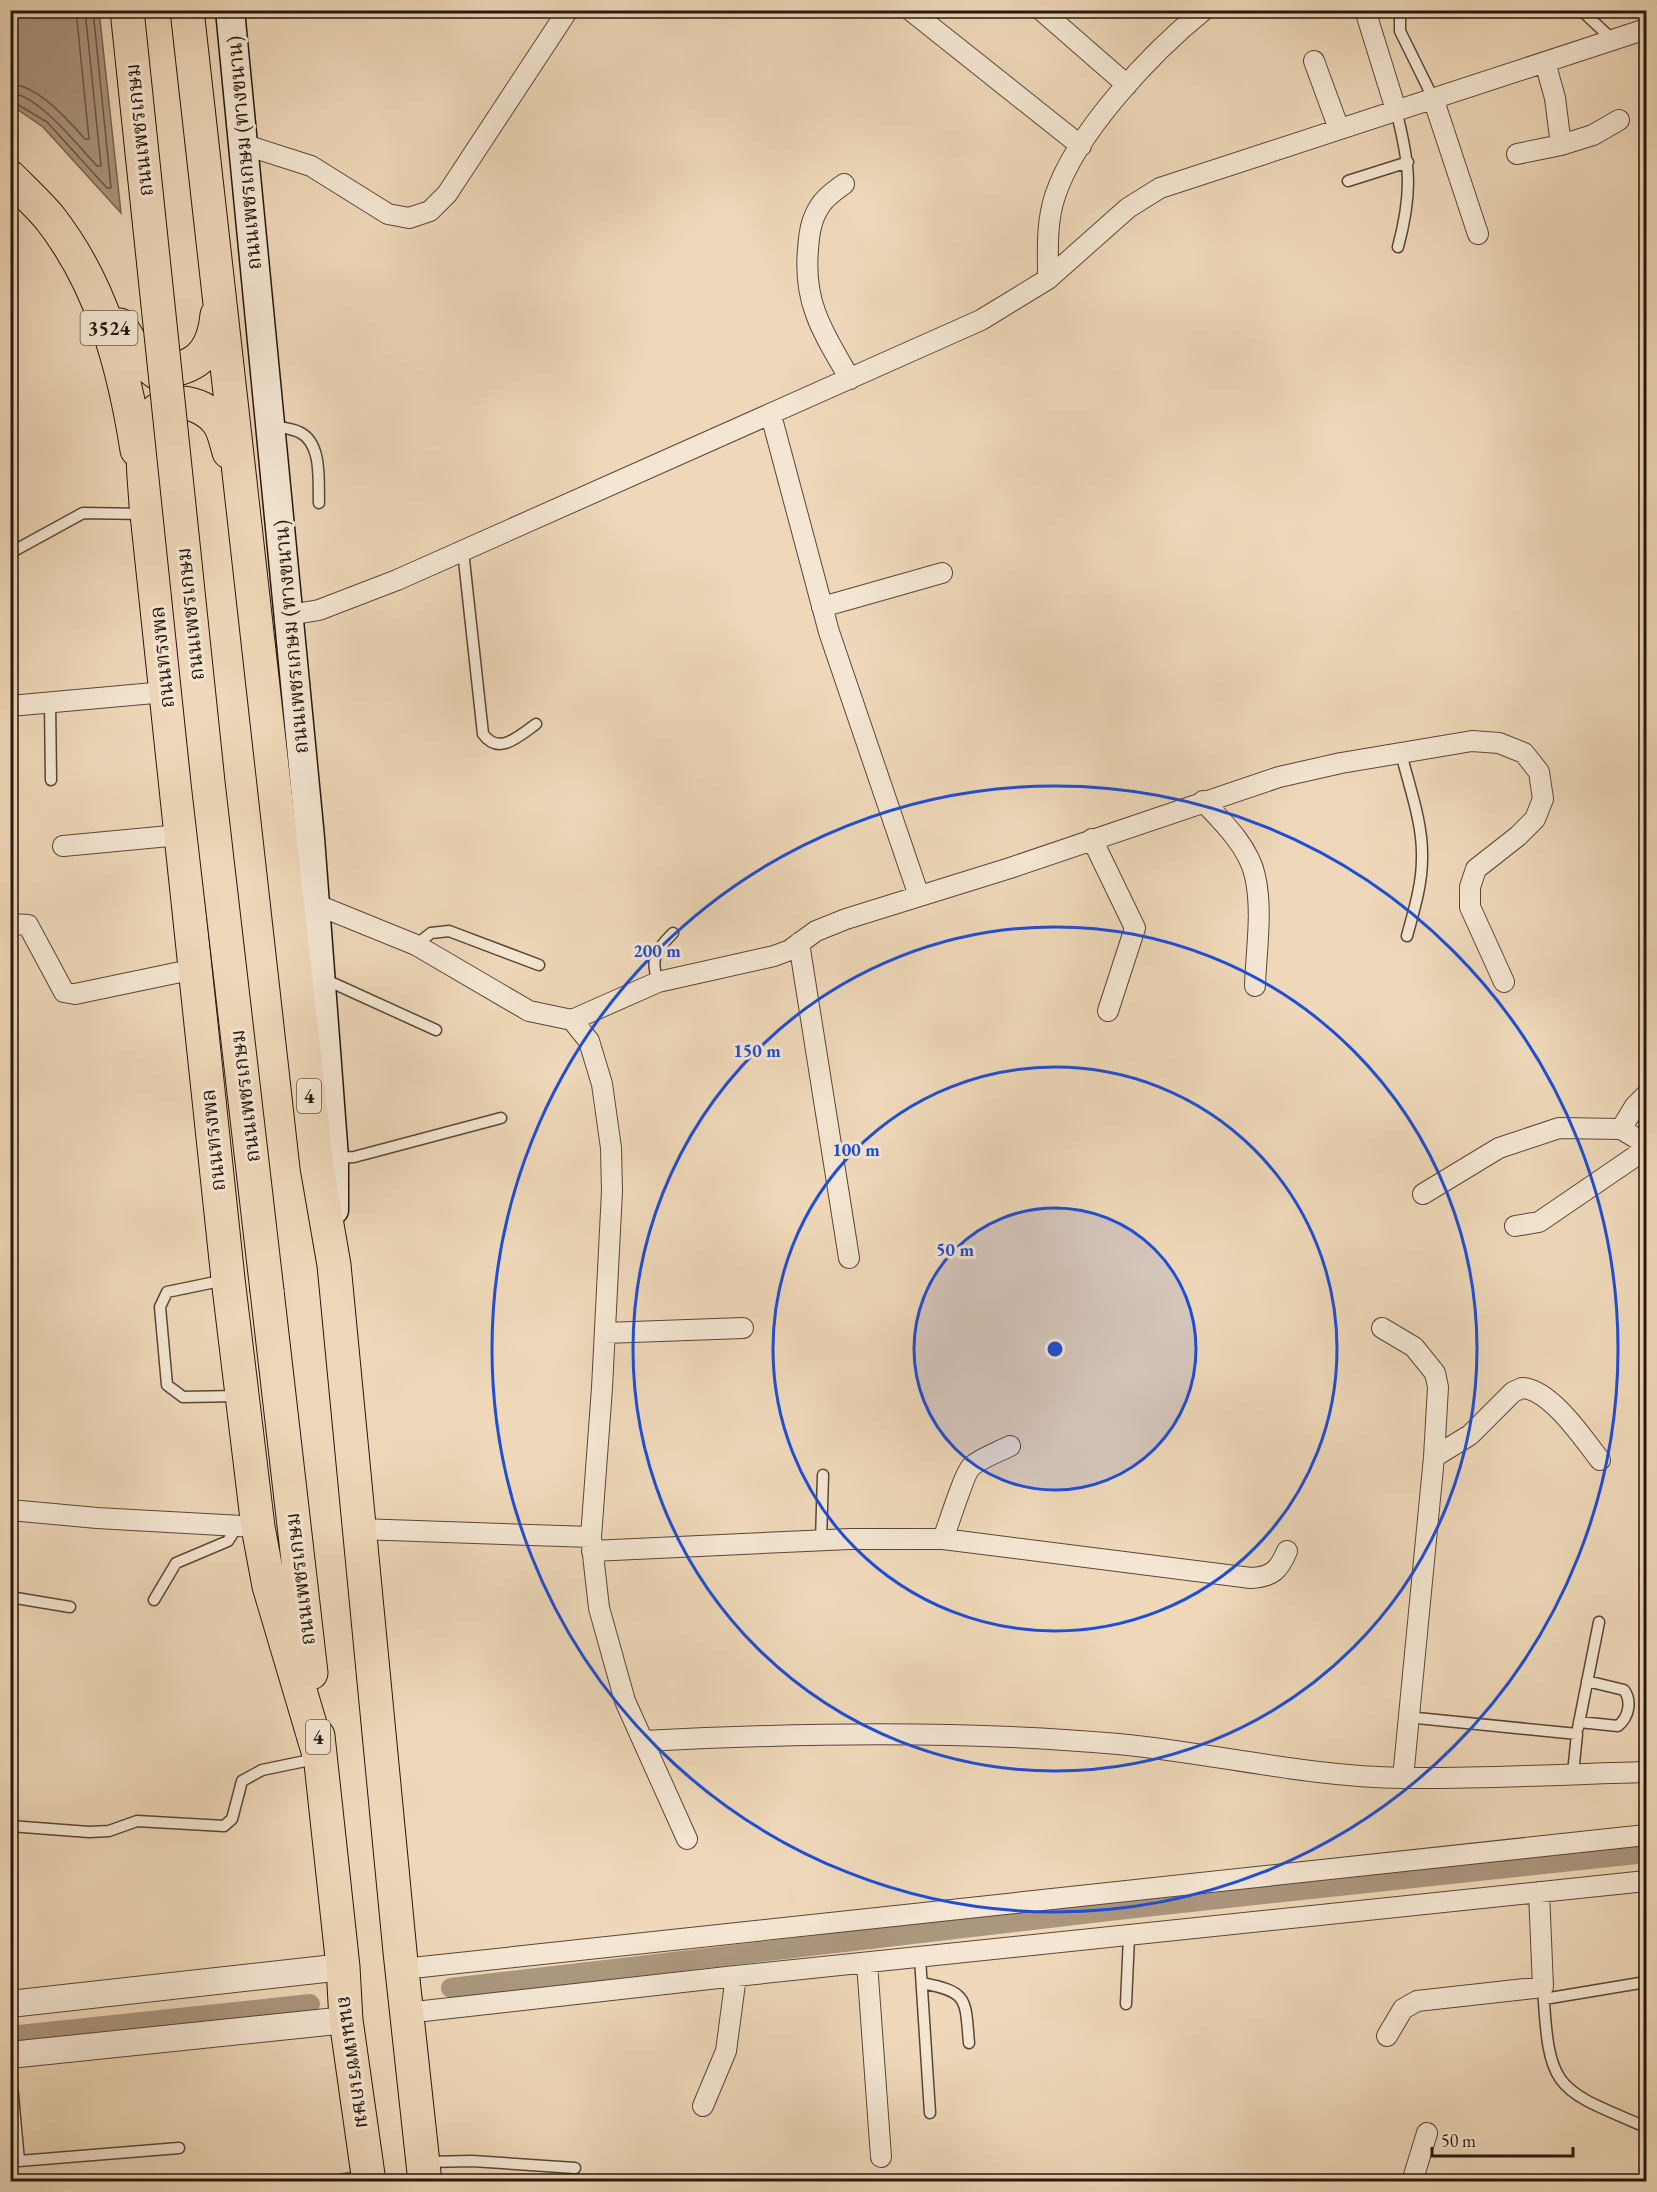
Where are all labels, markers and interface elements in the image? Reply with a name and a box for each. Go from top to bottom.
street label: ถนนเพชรเกษม (ทางขนาน) [220,35,267,271]
street label: ถนนเพชรเกษม [118,62,159,198]
road number: 3524 [80,311,138,345]
street label: ถนนเพชรเกษม (ทางขนาน) [267,519,314,755]
street label: ถนนเพชรเกษม [169,546,210,682]
street label: ถนนทรงพล [143,604,180,710]
text: 200 m [633,939,681,962]
street label: ถนนเพชรเกษม [223,1028,266,1164]
text: 150 m [733,1039,781,1062]
road number: 4 [297,1079,321,1113]
street label: ถนนทรงพล [194,1087,231,1193]
text: 100 m [832,1138,880,1161]
text: 50 m [936,1238,974,1261]
centre of rings [1045,1339,1065,1359]
street label: ถนนเพชรเกษม [278,1511,321,1647]
road number: 4 [306,1720,330,1754]
street label: ถนนเพชรเกษม [332,1994,377,2130]
scale bar [1432,2120,1573,2158]
text: 50 m [1441,2129,1476,2152]

